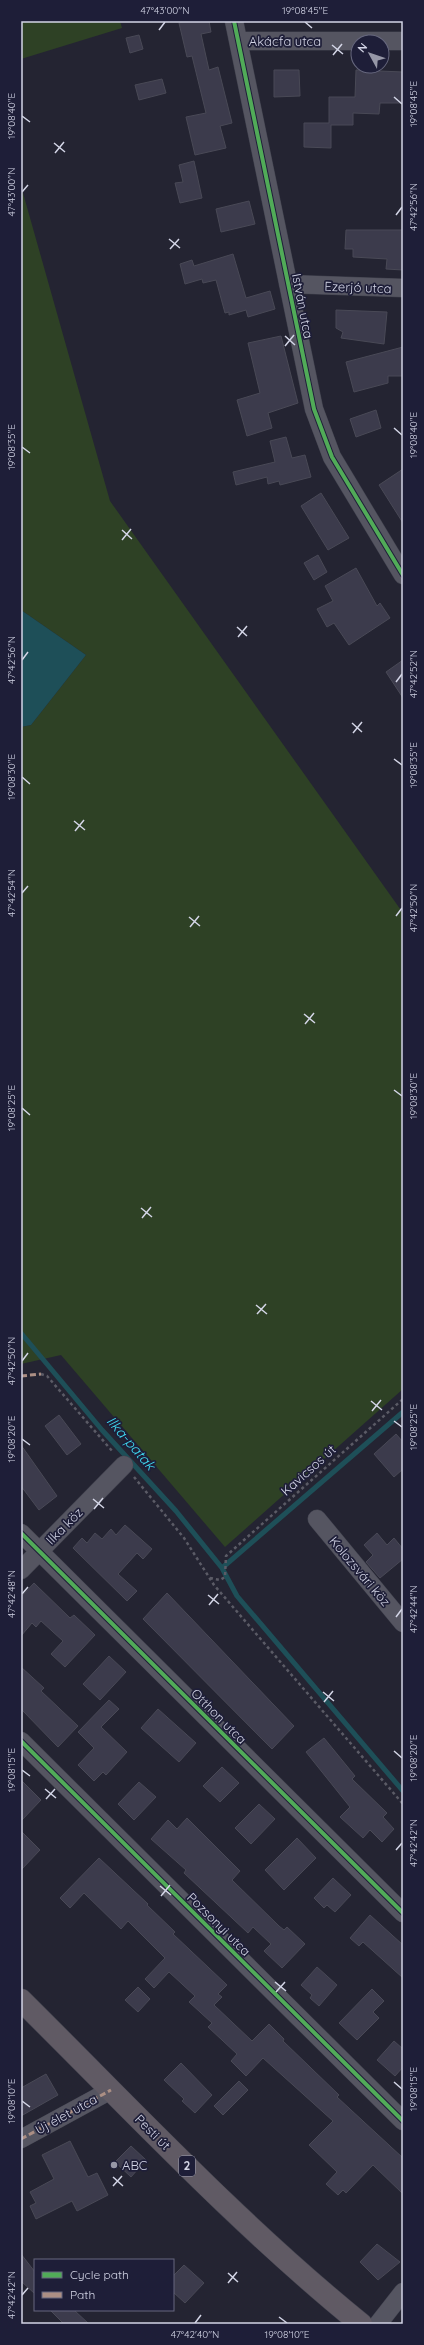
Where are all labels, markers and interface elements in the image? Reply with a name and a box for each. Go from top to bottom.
text: 47°43'00"N [141,4,189,17]
text: 19°08'45"E [282,4,328,17]
street label: Akácfa utca [249,33,321,49]
north arrow [350,34,390,74]
text: N [354,40,370,55]
text: 19°08'45"E [407,81,420,127]
text: 19°08'40"E [5,92,18,139]
text: 47°43'00"N [5,168,18,216]
text: 47°42'56"N [407,183,420,231]
street label: István utca [289,272,317,340]
street label: Ezerjó utca [324,278,392,296]
text: 19°08'40"E [407,411,420,458]
text: 19°08'35"E [5,424,18,470]
text: 47°42'56"N [5,636,18,684]
text: 47°42'52"N [407,650,420,698]
text: 19°08'35"E [407,742,420,788]
text: 19°08'30"E [5,753,18,800]
text: 47°42'54"N [5,869,18,917]
text: 47°42'50"N [407,884,420,932]
text: 19°08'30"E [407,1072,420,1119]
text: 19°08'25"E [5,1084,18,1131]
text: 47°42'50"N [5,1337,18,1385]
text: 19°08'25"E [407,1403,420,1450]
water label: Ilka-patak [103,1412,160,1475]
text: 19°08'20"E [5,1415,18,1462]
street label: Kavicsos út [277,1441,339,1499]
street label: Ilka köz [42,1504,86,1548]
street label: Kolozsvári köz [326,1533,394,1609]
text: 47°42'48"N [5,1570,18,1618]
text: 47°42'44"N [407,1585,420,1633]
street label: Otthon utca [188,1685,250,1747]
text: 19°08'20"E [407,1734,420,1781]
text: 19°08'15"E [5,1747,18,1792]
text: 47°42'42"N [407,1819,420,1867]
street label: Pozsonyi utca [184,1889,254,1959]
text: 19°08'15"E [407,2066,420,2111]
text: 19°08'10"E [5,2078,18,2124]
street label: Új élet utca [32,2090,100,2138]
street label: Pesti út [132,2111,174,2153]
road number: 2 [179,2156,195,2176]
place label: ABC [122,2157,148,2173]
marker: ABC [109,2160,119,2170]
legend [34,2259,174,2311]
text: Cycle path [70,2267,129,2282]
text: 47°42'42"N [5,2271,18,2319]
text: Path [70,2287,95,2302]
text: 47°42'40"N [171,2328,219,2341]
text: 19°08'10"E [264,2328,310,2341]

